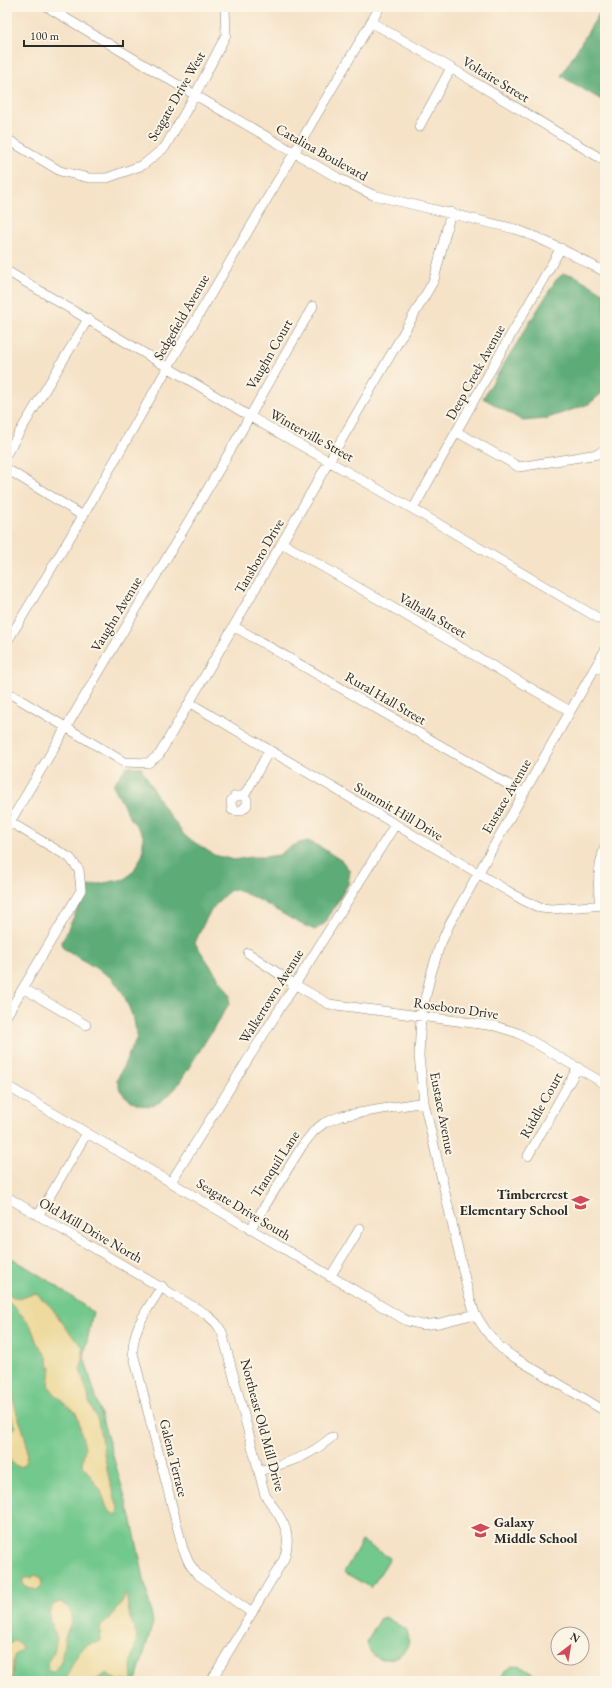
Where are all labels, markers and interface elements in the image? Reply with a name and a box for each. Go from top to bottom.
scale bar [24,22,123,48]
text: 100 m [30,28,60,44]
street label: Seagate Drive West [143,48,209,144]
street label: Voltaire Street [459,52,533,106]
street label: Catalina Boulevard [273,119,372,185]
street label: Sedgefield Avenue [149,270,213,363]
street label: Vaughn Court [242,315,297,392]
street label: Deep Creek Avenue [441,321,509,423]
street label: Winterville Street [267,405,358,466]
street label: Tansboro Drive [230,515,288,597]
street label: Vaughn Avenue [86,573,146,655]
street label: Valhalla Street [396,588,471,642]
street label: Rural Hall Street [342,667,430,729]
street label: Eustace Avenue [477,755,535,837]
street label: Summit Hill Drive [351,777,447,845]
street label: Walkertown Avenue [235,945,308,1047]
street label: Roseboro Drive [412,993,500,1023]
street label: Riddle Court [516,1068,567,1141]
street label: Eustace Avenue [426,1070,460,1156]
street label: Tranquil Lane [247,1127,304,1201]
street label: Seagate Drive South [193,1174,295,1244]
place label: Timbercrest Elementary School [460,1185,569,1219]
school or university icon: Timbercrest Elementary School [571,1192,591,1212]
street label: Old Mill Drive North [36,1193,146,1267]
street label: Northeast Old Mill Drive [237,1357,289,1494]
street label: Galena Terrace [156,1417,192,1499]
place label: Galaxy Middle School [494,1513,578,1547]
school or university icon: Galaxy Middle School [471,1520,491,1540]
north arrow [550,1626,590,1666]
text: N [568,1629,583,1646]

